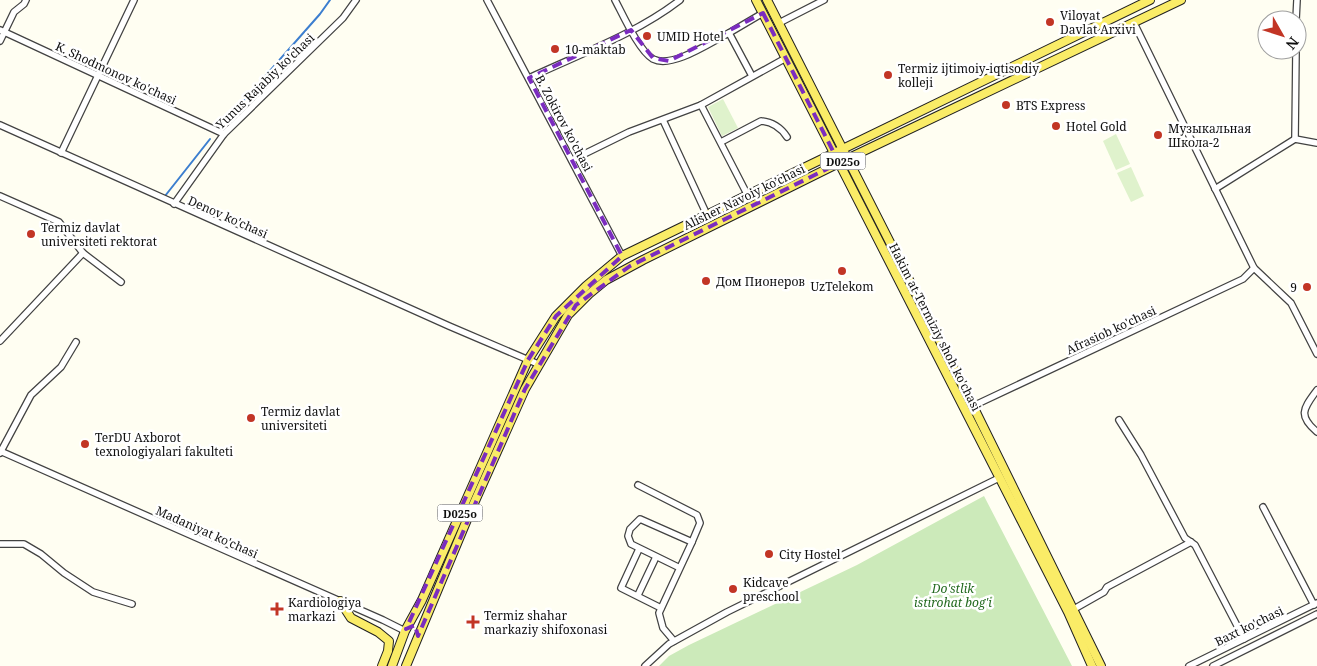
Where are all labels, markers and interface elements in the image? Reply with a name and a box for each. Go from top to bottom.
place label: Viloyat Davlat Arxivi [1060,7,1136,38]
north arrow [1257,10,1307,60]
marker: Viloyat Davlat Arxivi [1044,16,1056,28]
place label: UMID Hotel [657,28,724,45]
street label: Yunus Rajabiy ko'chasi [211,29,318,133]
marker: UMID Hotel [641,30,653,42]
text: N [1282,33,1303,54]
street label: K. Shodmonov ko'chasi [53,37,179,109]
place label: 10-maktab [565,41,626,58]
marker: 10-maktab [549,43,561,55]
place label: Termiz ijtimoiy-iqtisodiy kolleji [898,60,1039,91]
marker: Termiz ijtimoiy-iqtisodiy kolleji [882,69,894,81]
street label: B. Zokirov ko'chasi [531,72,597,174]
place label: BTS Express [1016,97,1085,114]
marker: BTS Express [1000,99,1012,111]
place label: Hotel Gold [1066,118,1127,135]
marker: Hotel Gold [1050,120,1062,132]
place label: Музыкальная Школа-2 [1168,120,1251,151]
marker: Музыкальная Школа-2 [1152,129,1164,141]
road number: D025o [820,153,866,170]
street label: Alisher Navoiy ko’chasi [680,160,808,234]
street label: Denov ko'chasi [185,192,271,242]
place label: Termiz davlat universiteti rektorat [41,219,157,250]
marker: Termiz davlat universiteti rektorat [25,228,37,240]
street label: Hakim at-Termiziy shoh ko'chasi [885,240,985,414]
marker: UzTelekom [836,265,848,277]
place label: Дом Пионеров [716,273,805,290]
marker: Дом Пионеров [700,275,712,287]
place label: UzTelekom [810,278,874,295]
place label: 9 [1290,279,1297,296]
marker: 9 [1301,281,1313,293]
street label: Afrasiob ko'chasi [1063,302,1159,358]
place label: Termiz davlat universiteti [261,403,340,434]
marker: Termiz davlat universiteti [245,412,257,424]
place label: TerDU Axborot texnologiyalari fakulteti [95,429,233,460]
marker: TerDU Axborot texnologiyalari fakulteti [79,438,91,450]
street label: Madaniyat ko'chasi [153,502,261,562]
road number: D025o [438,504,482,522]
place label: City Hostel [779,546,841,563]
marker: City Hostel [763,548,775,560]
place label: Kidcave preschool [743,574,799,605]
park label: Do'stlik istirohat bog'i [914,580,992,611]
marker: Kidcave preschool [727,583,739,595]
place label: Kardiologiya markazi [288,594,362,625]
marker: Kardiologiya markazi [270,602,284,616]
street label: Baxt ko'chasi [1212,602,1286,650]
place label: Termiz shahar markaziy shifoxonasi [484,607,607,638]
marker: Termiz shahar markaziy shifoxonasi [466,615,480,629]

